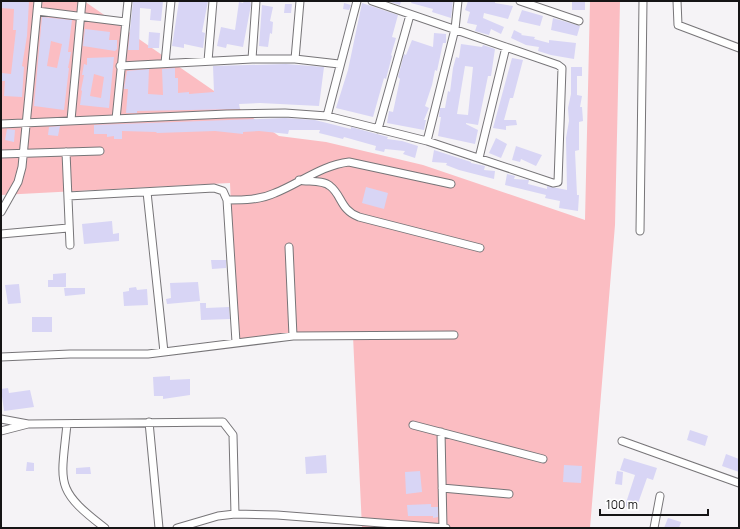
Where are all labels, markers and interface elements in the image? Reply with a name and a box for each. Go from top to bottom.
scale bar [600,491,708,517]
text: 100 m [606,496,638,513]

